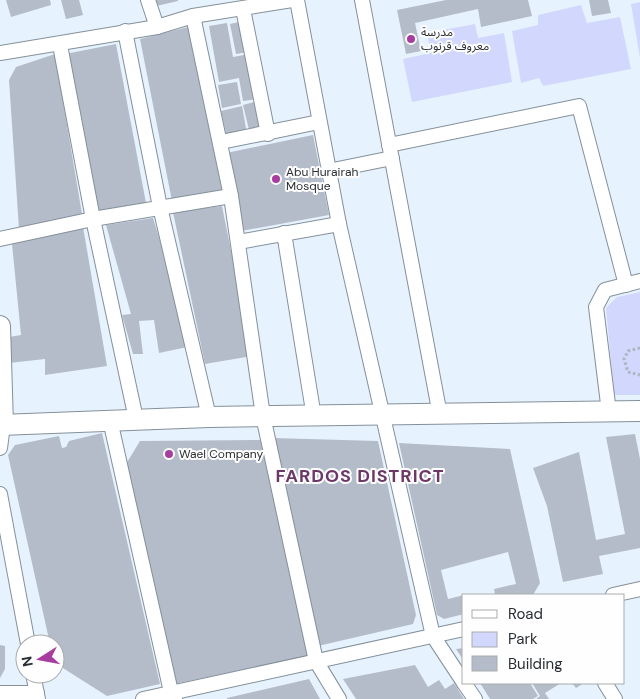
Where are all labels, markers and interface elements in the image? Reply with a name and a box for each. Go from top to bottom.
place label: مدرسة معروف قرنوب [421,24,489,54]
marker: مدرسة معروف قرنوب [405,33,417,45]
place label: Abu Hurairah Mosque [286,164,358,194]
marker: Abu Hurairah Mosque [270,173,282,185]
place label: Wael Company [179,446,263,462]
marker: Wael Company [163,448,175,460]
district label: FARDOS DISTRICT [276,464,444,488]
legend [462,594,625,684]
text: Road [508,604,543,624]
text: Park [508,629,538,649]
north arrow [15,634,65,684]
text: Building [508,654,563,674]
text: N [17,655,37,668]

